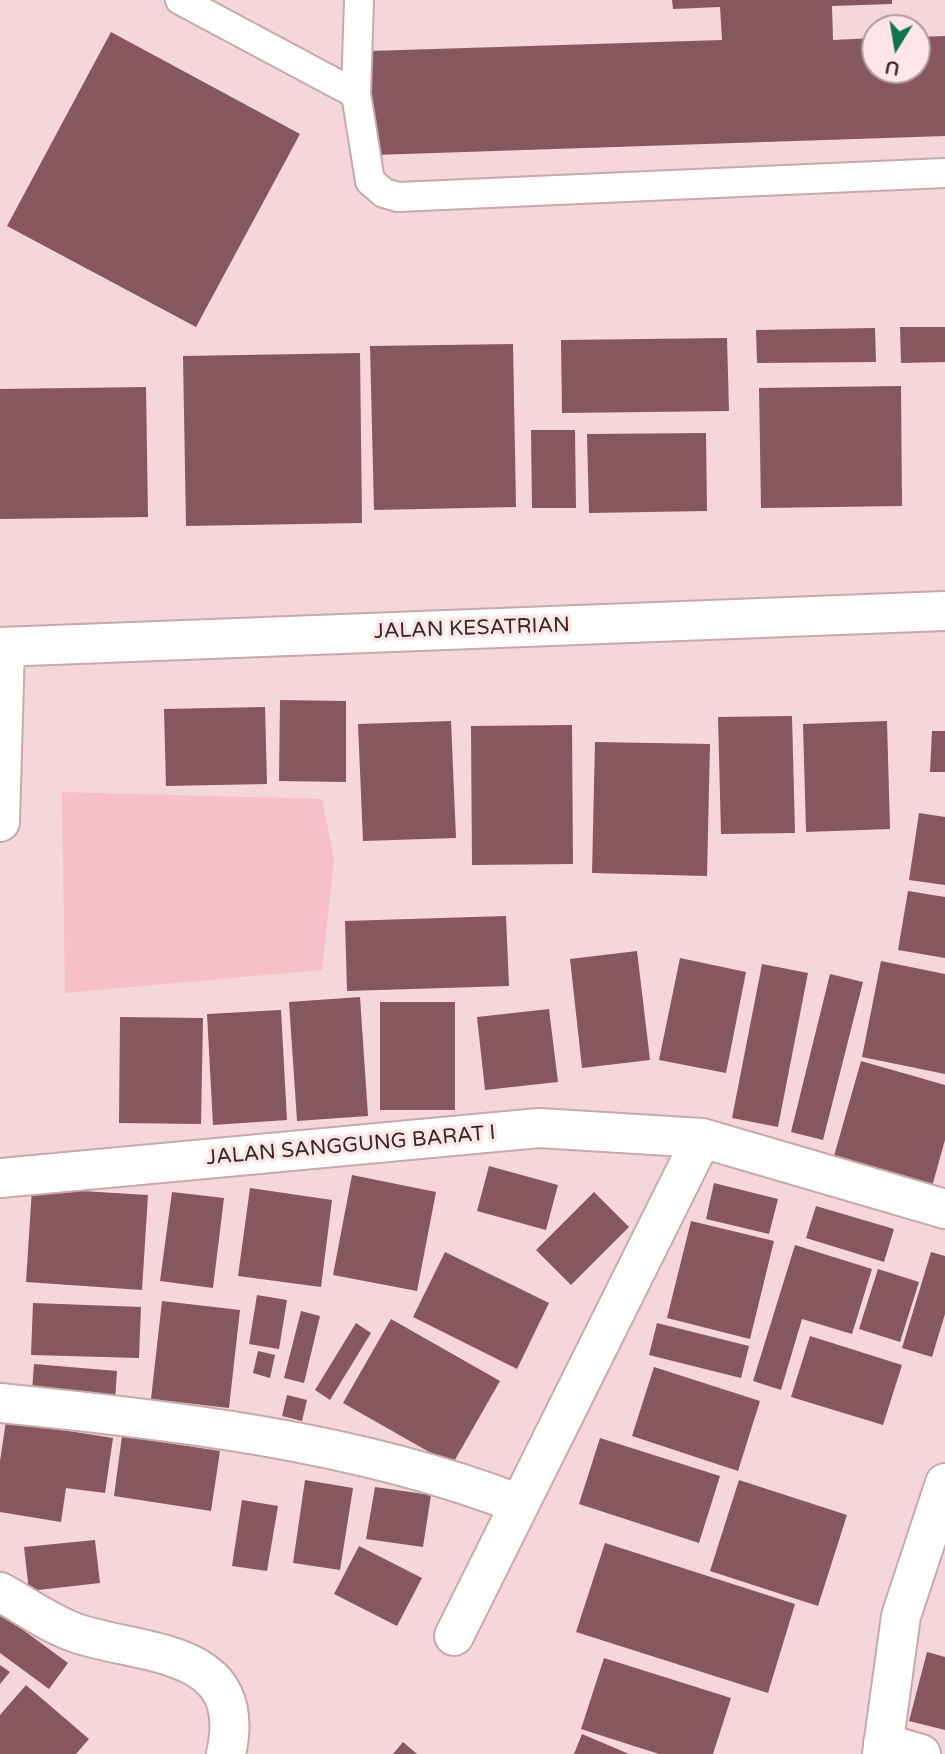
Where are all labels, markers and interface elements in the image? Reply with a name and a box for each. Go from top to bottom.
north arrow [861,14,931,84]
text: U [883,55,902,80]
street label: JALAN KESATRIAN [374,613,570,645]
street label: JALAN SANGGUNG BARAT I [205,1121,497,1171]

